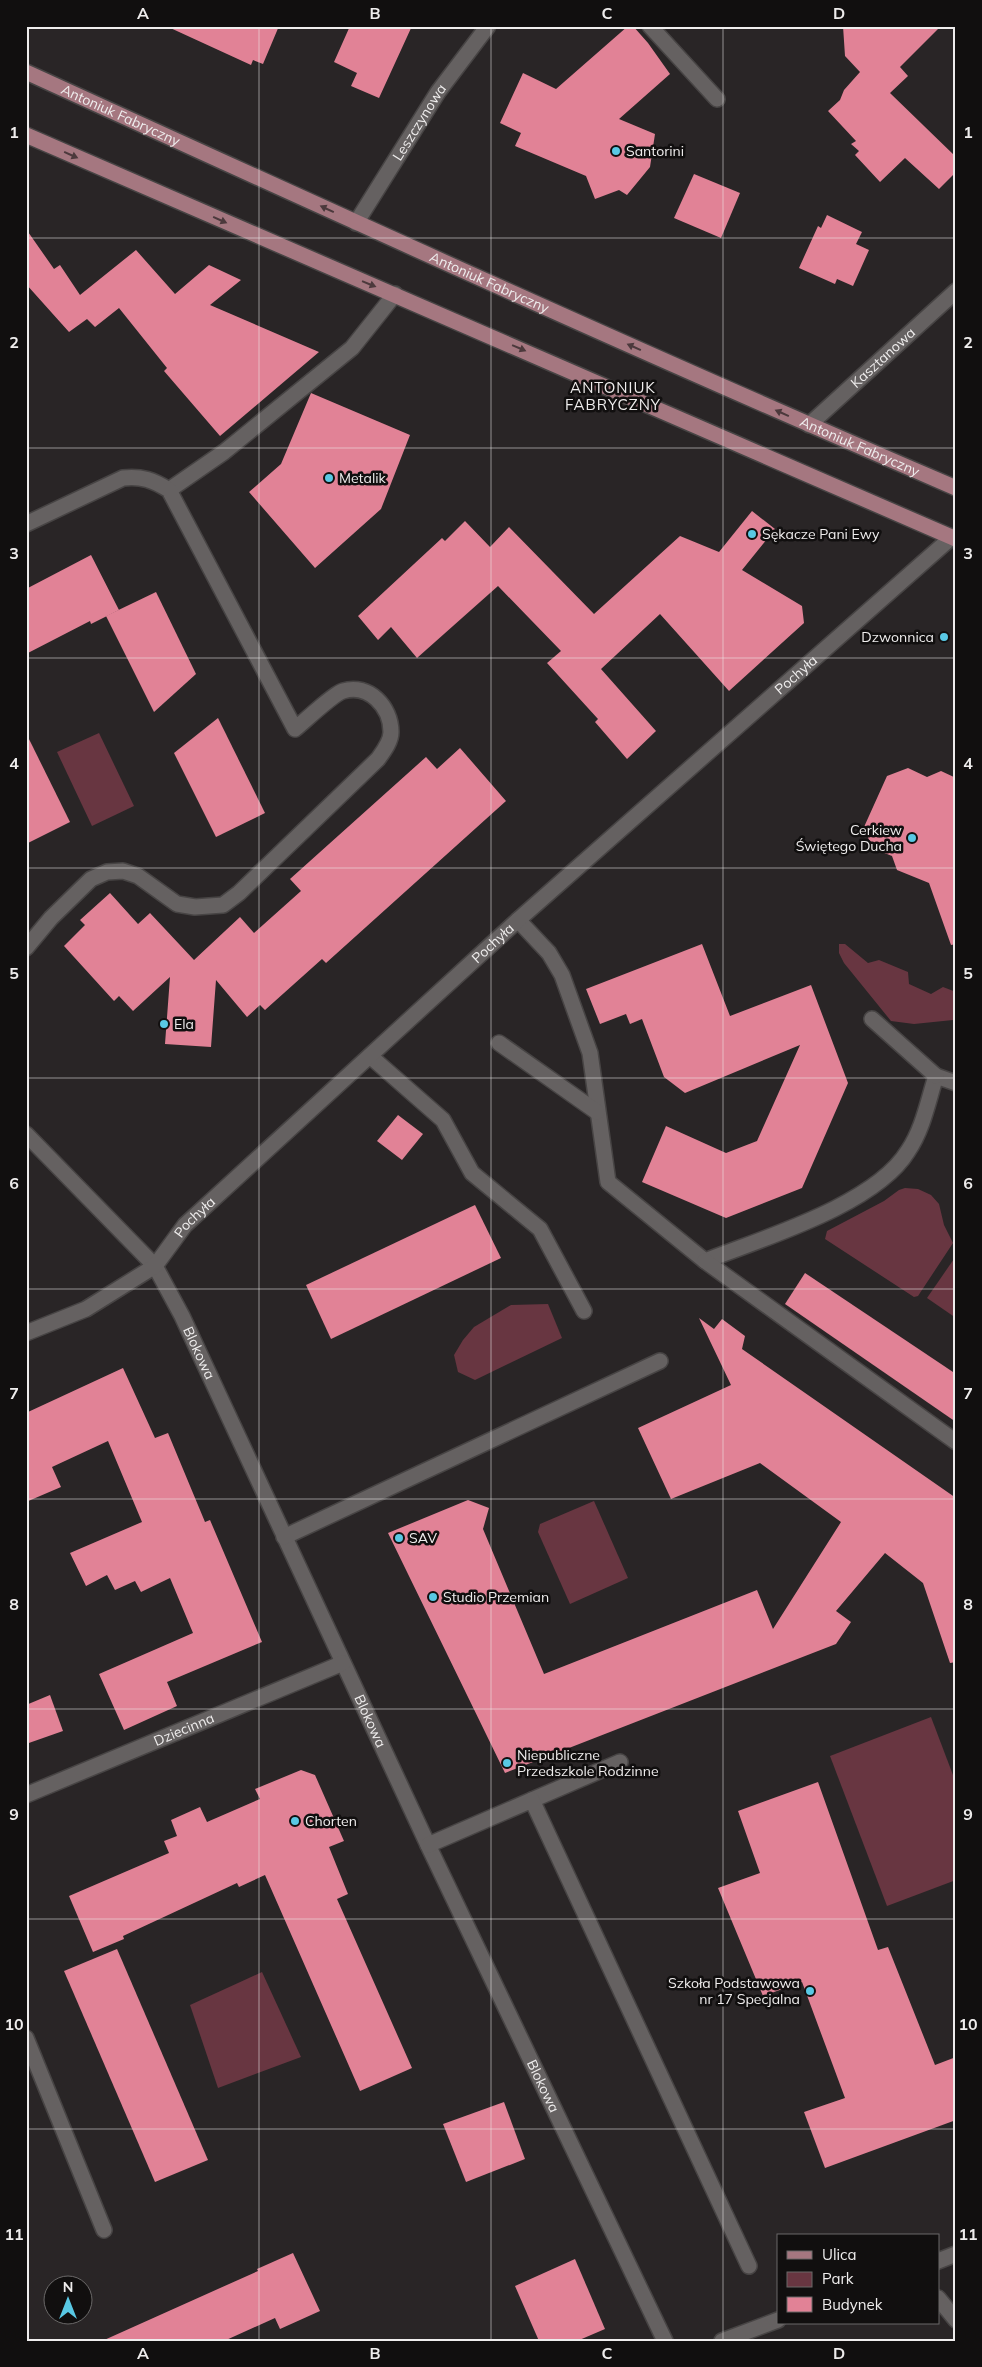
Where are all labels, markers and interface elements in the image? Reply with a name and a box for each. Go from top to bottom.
text: A [137,3,149,23]
text: B [369,3,381,23]
text: C [602,3,613,23]
text: D [833,3,845,23]
street label: Antoniuk Fabryczny [58,80,184,150]
street label: Leszczynowa [388,80,450,164]
text: 1 [9,122,19,142]
text: 1 [963,122,973,142]
place label: Santorini [626,142,684,160]
marker: Santorini [610,145,622,157]
one-way arrow [64,152,78,160]
one-way arrow [320,205,334,213]
one-way arrow [213,217,227,225]
street label: Antoniuk Fabryczny [427,248,552,317]
one-way arrow [362,280,376,288]
street label: Kasztanowa [847,324,919,392]
text: 2 [9,332,19,352]
text: 2 [963,332,973,352]
one-way arrow [627,342,641,350]
one-way arrow [512,344,526,352]
district label: ANTONIUK FABRYCZNY [565,378,661,414]
one-way arrow [775,409,789,417]
street label: Antoniuk Fabryczny [797,412,923,481]
place label: Metalik [339,469,387,487]
marker: Metalik [323,472,335,484]
place label: Sękacze Pani Ewy [762,525,880,543]
marker: Sękacze Pani Ewy [746,528,758,540]
text: 3 [9,543,19,563]
text: 3 [963,543,973,563]
place label: Dzwonnica [861,628,934,646]
marker: Dzwonnica [938,631,950,643]
street label: Pochyła [771,651,821,698]
text: 4 [9,753,19,773]
text: 4 [963,753,973,773]
place label: Cerkiew Świętego Ducha [796,821,902,855]
marker: Cerkiew Świętego Ducha [906,832,918,844]
street label: Pochyła [468,919,518,967]
text: 5 [9,963,19,983]
text: 5 [963,963,973,983]
place label: Ela [174,1015,194,1033]
marker: Ela [158,1018,170,1030]
text: 6 [9,1173,19,1193]
text: 6 [963,1173,973,1193]
street label: Pochyła [170,1193,219,1241]
street label: Blokowa [179,1324,219,1382]
text: 7 [9,1383,19,1403]
text: 7 [963,1383,973,1403]
place label: SAV [409,1529,437,1547]
marker: SAV [393,1532,405,1544]
place label: Studio Przemian [443,1588,549,1606]
marker: Studio Przemian [427,1591,439,1603]
text: 8 [9,1594,19,1614]
text: 8 [963,1594,973,1614]
street label: Blokowa [350,1692,390,1750]
street label: Dziecinna [151,1709,217,1750]
place label: Niepubliczne Przedszkole Rodzinne [517,1746,659,1780]
marker: Niepubliczne Przedszkole Rodzinne [501,1757,513,1769]
text: 9 [9,1804,19,1824]
text: 9 [963,1804,973,1824]
place label: Chorten [305,1812,357,1830]
marker: Chorten [289,1815,301,1827]
place label: Szkoła Podstawowa nr 17 Specjalna [668,1974,800,2008]
marker: Szkoła Podstawowa nr 17 Specjalna [804,1985,816,1997]
text: 10 [4,2014,24,2034]
text: 10 [958,2014,978,2034]
street label: Blokowa [523,2057,563,2115]
text: 11 [4,2224,24,2244]
text: 11 [958,2224,978,2244]
legend [777,2234,940,2324]
text: Ulica [822,2245,856,2264]
text: Park [822,2269,854,2288]
north arrow [42,2274,92,2324]
text: N [63,2278,73,2296]
text: Budynek [822,2295,883,2314]
text: A [137,2343,149,2363]
text: B [369,2343,381,2363]
text: C [602,2343,613,2363]
text: D [833,2343,845,2363]

